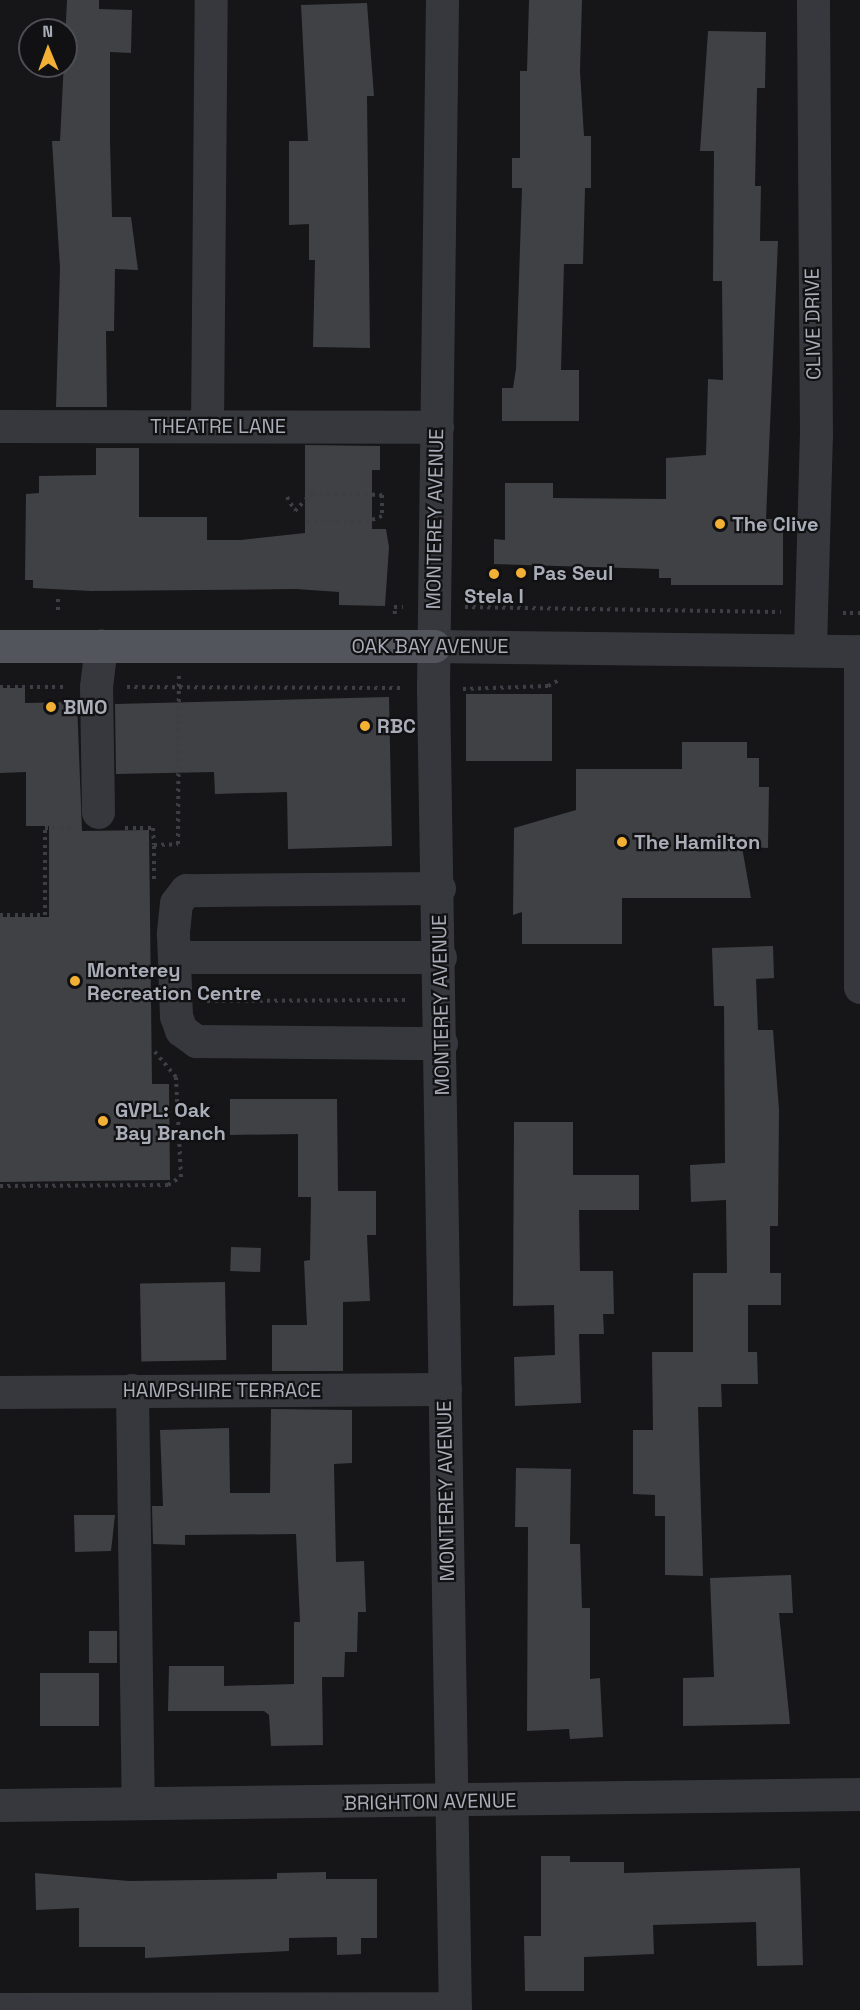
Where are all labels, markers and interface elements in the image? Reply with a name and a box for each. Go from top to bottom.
north arrow [18,18,78,78]
text: N [42,21,53,42]
street label: CLIVE DRIVE [800,268,826,380]
street label: THEATRE LANE [150,414,286,438]
street label: MONTEREY AVENUE [421,428,449,610]
place label: The Clive [732,512,818,536]
marker: The Clive [713,517,727,531]
place label: Pas Seul [533,561,613,585]
marker: Pas Seul [514,566,528,580]
marker: Stela I [487,567,501,581]
place label: Stela I [464,584,524,608]
street label: OAK BAY AVENUE [351,634,509,658]
place label: BMO [63,695,107,719]
marker: BMO [44,700,58,714]
place label: RBC [377,714,416,738]
marker: RBC [358,719,372,733]
place label: The Hamilton [634,830,760,854]
marker: The Hamilton [615,835,629,849]
street label: MONTEREY AVENUE [427,914,455,1096]
place label: Monterey Recreation Centre [87,958,262,1005]
marker: Monterey Recreation Centre [68,974,82,988]
place label: GVPL: Oak Bay Branch [115,1098,226,1145]
marker: GVPL: Oak Bay Branch [96,1114,110,1128]
street label: HAMPSHIRE TERRACE [122,1378,322,1402]
street label: MONTEREY AVENUE [432,1400,460,1582]
street label: BRIGHTON AVENUE [343,1788,517,1816]

